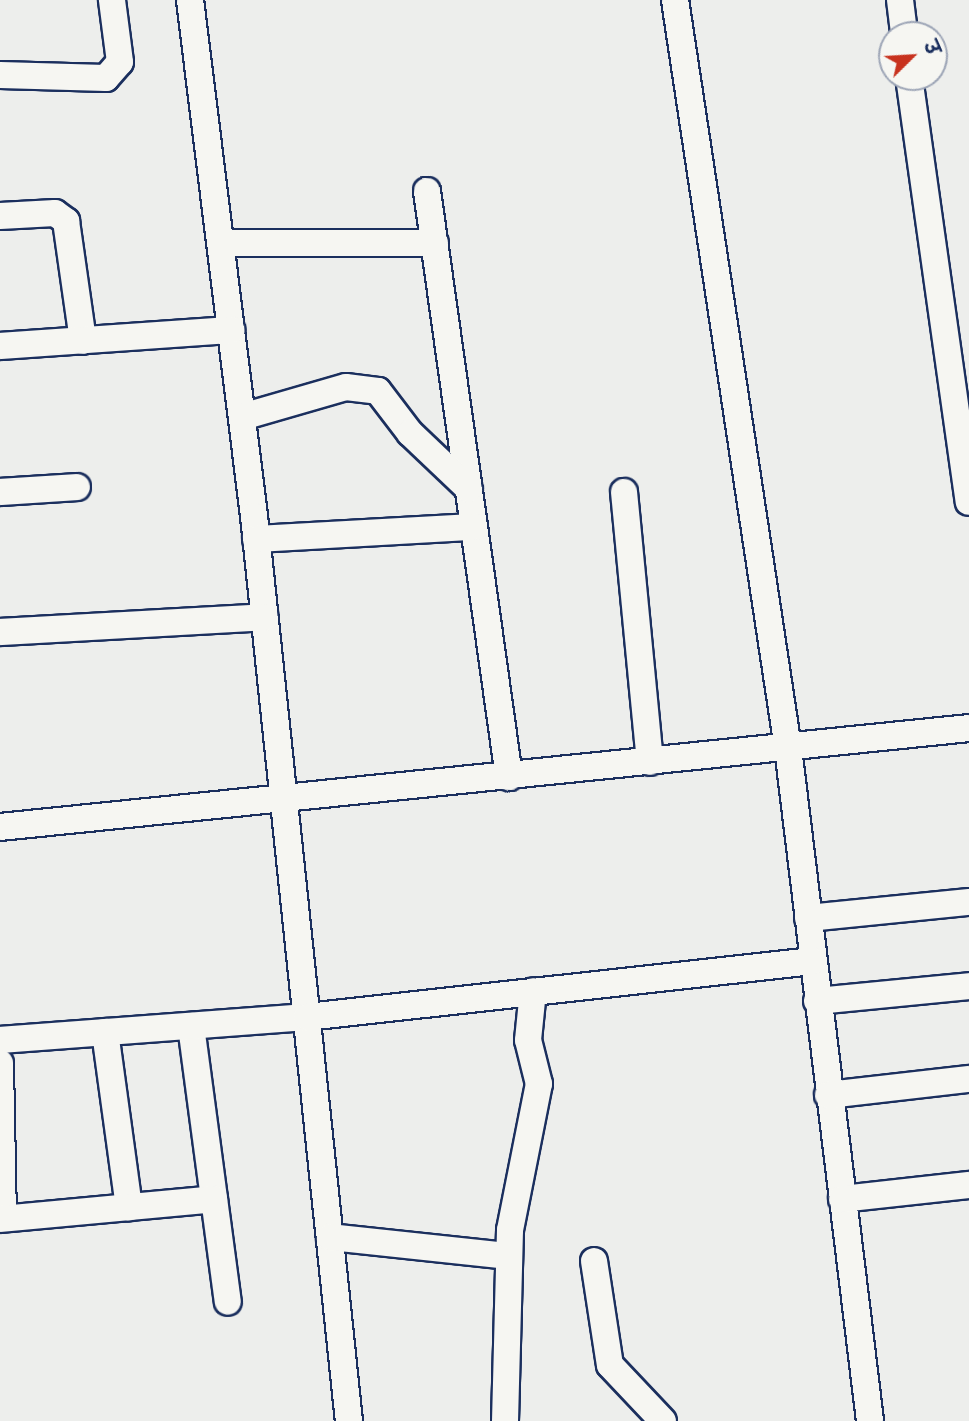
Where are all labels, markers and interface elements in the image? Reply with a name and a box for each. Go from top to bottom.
north arrow [878,21,948,91]
text: उ [918,38,944,59]

